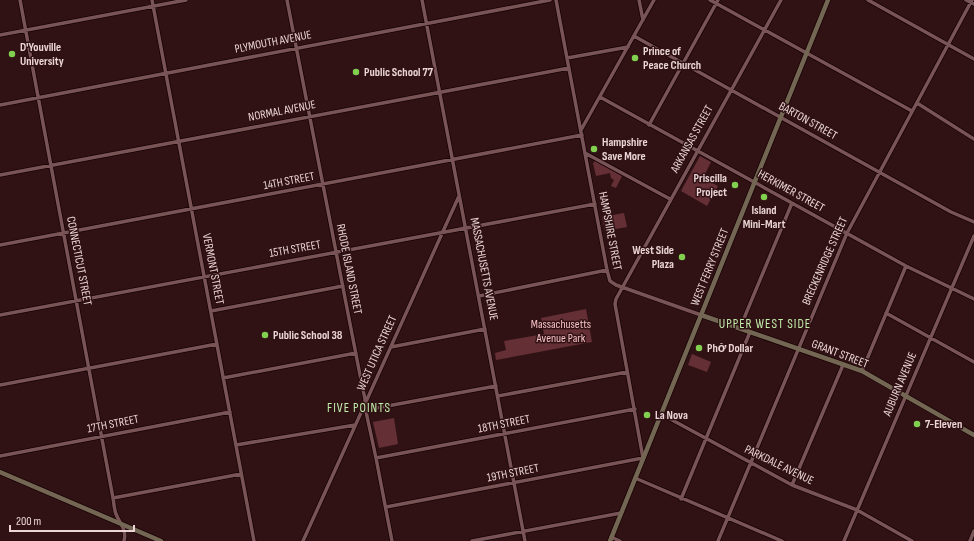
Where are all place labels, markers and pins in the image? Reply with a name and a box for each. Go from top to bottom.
place label: D'Youville University [20,40,64,69]
place label: Prince of Peace Church [643,44,701,73]
marker: D'Youville University [7,49,17,59]
marker: Prince of Peace Church [630,53,640,63]
place label: Public School 77 [364,65,434,80]
marker: Public School 77 [351,67,361,77]
place label: Hampshire Save More [602,135,648,164]
marker: Hampshire Save More [589,144,599,154]
place label: Priscilla Project [694,171,727,200]
marker: Priscilla Project [730,180,740,190]
marker: Island Mini-Mart [759,192,769,202]
place label: Island Mini-Mart [743,203,785,232]
place label: West Side Plaza [632,243,674,272]
marker: West Side Plaza [677,252,687,262]
place label: Public School 38 [273,328,343,343]
marker: Public School 38 [260,330,270,340]
place label: Phở Dollar [707,341,753,356]
marker: Phở Dollar [694,343,704,353]
place label: La Nova [655,408,688,423]
marker: La Nova [642,410,652,420]
place label: 7-Eleven [925,417,962,432]
marker: 7-Eleven [912,419,922,429]

